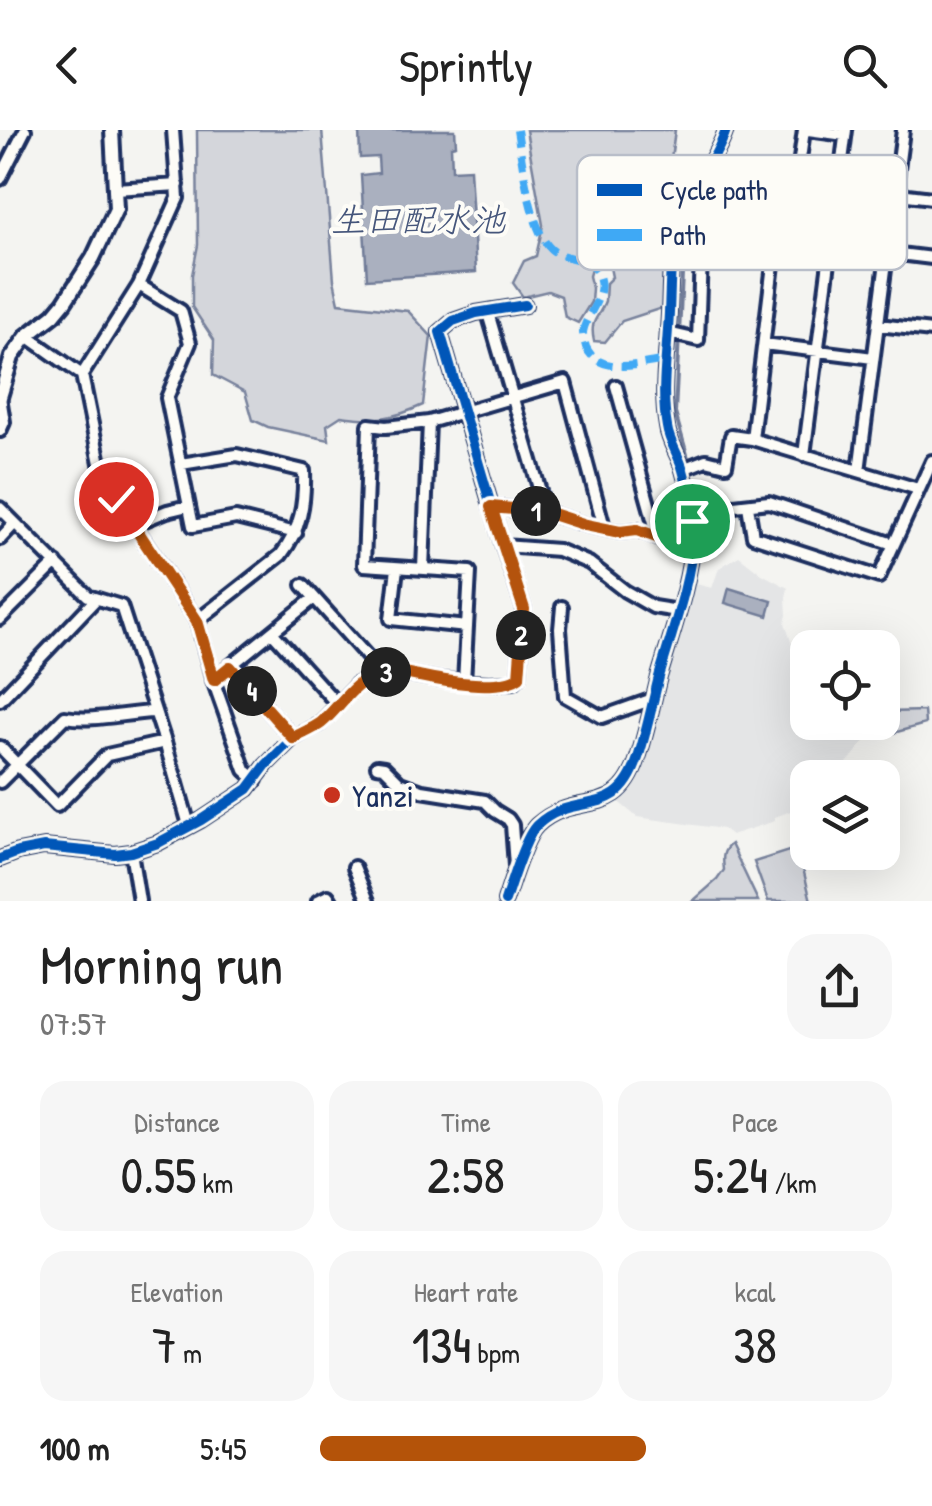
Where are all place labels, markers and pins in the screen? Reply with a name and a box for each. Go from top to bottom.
pin [74,457,159,542]
pin [650,479,735,564]
pin: 1 [511,486,561,536]
pin: 2 [496,610,546,660]
pin: 3 [361,647,411,697]
pin: 4 [227,666,277,716]
place label: Yanzi [352,774,414,817]
marker: Yanzi [321,784,343,806]

